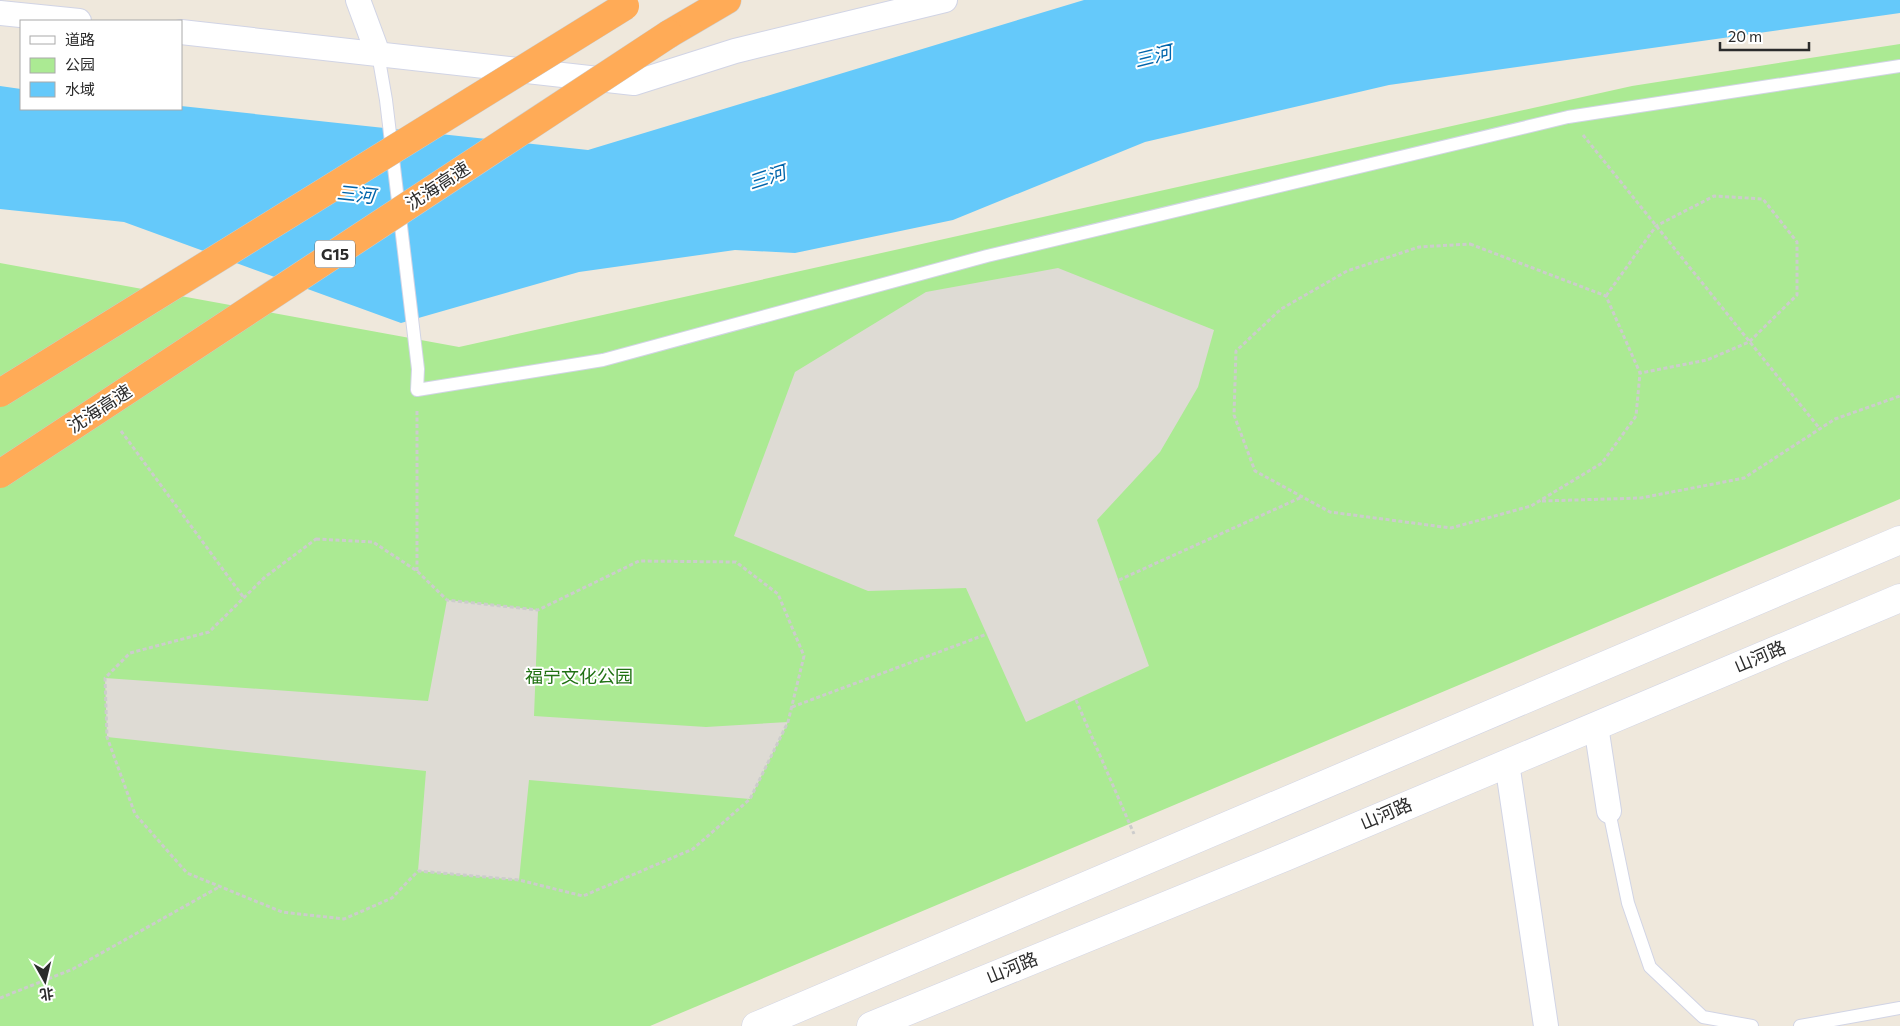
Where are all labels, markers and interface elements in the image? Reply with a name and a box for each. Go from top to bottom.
legend [20,20,182,110]
scale bar [1720,20,1809,52]
text: 20 m [1728,27,1762,45]
text: 道路 [65,30,95,48]
water label: 三河 [1132,39,1178,71]
text: 公园 [65,55,95,73]
text: 水域 [65,80,95,98]
street label: 沈海高速 [401,156,474,214]
water label: 三河 [745,158,792,193]
water label: 三河 [336,180,380,207]
road number: G15 [315,240,355,268]
street label: 沈海高速 [63,379,136,437]
street label: 山河路 [1730,635,1789,677]
park label: 福宁文化公园 [525,665,633,687]
street label: 山河路 [1356,792,1415,834]
street label: 山河路 [982,947,1041,987]
north arrow [20,956,70,1006]
text: 北 [39,985,55,1004]

